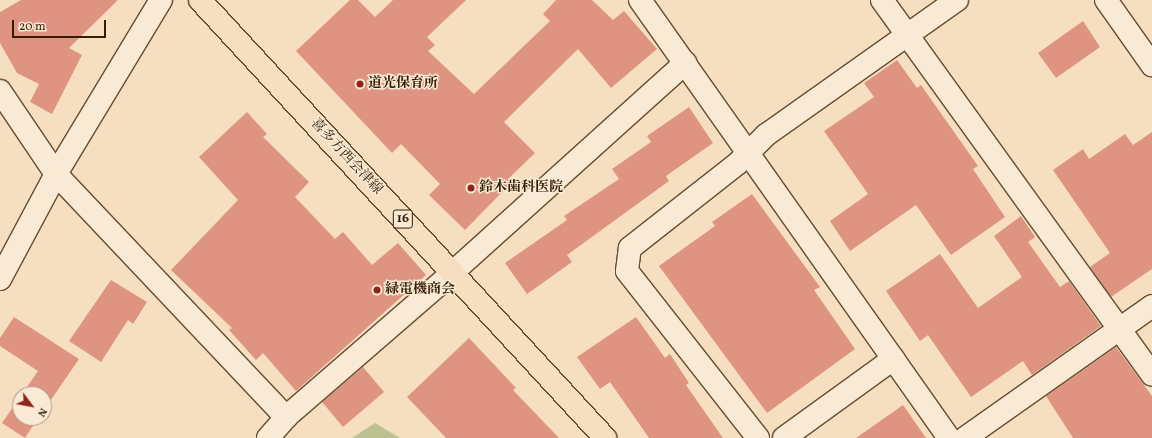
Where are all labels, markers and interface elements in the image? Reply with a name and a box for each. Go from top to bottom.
scale bar [14,12,108,38]
text: 20 m [19,19,46,35]
place label: 道光保育所 [368,76,438,92]
marker: 道光保育所 [355,79,365,89]
street label: 喜多方西会津線 [306,115,386,199]
place label: 鈴木歯科医院 [479,180,563,196]
marker: 鈴木歯科医院 [466,183,476,193]
road number: 16 [392,208,414,230]
place label: 緑電機商会 [385,282,455,298]
marker: 緑電機商会 [372,285,382,295]
north arrow [12,386,52,426]
text: N [33,405,50,419]

